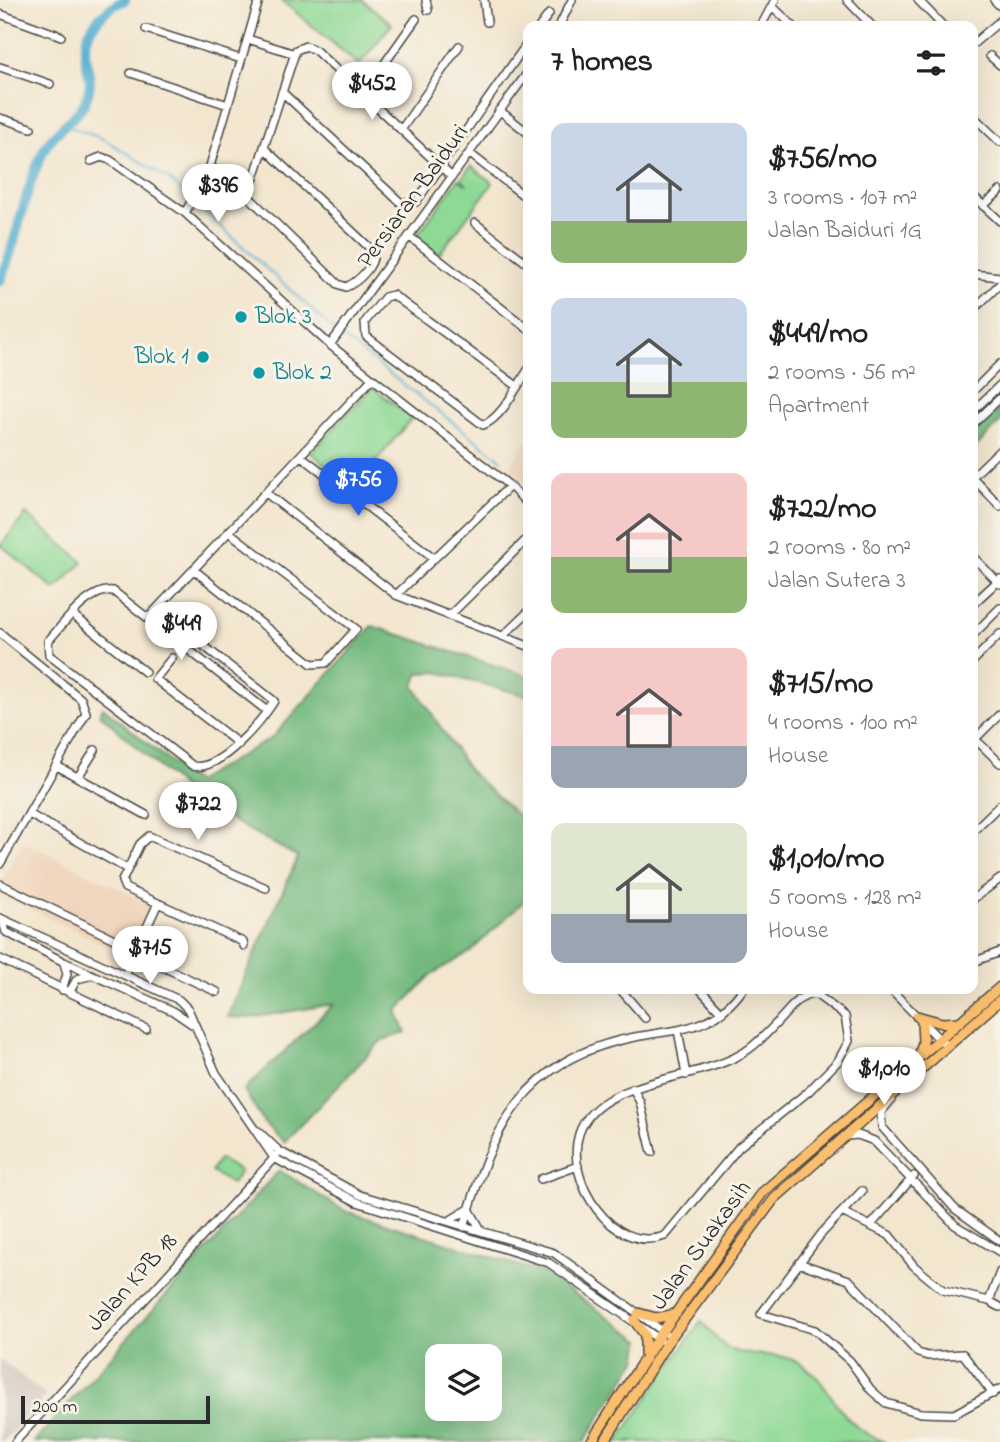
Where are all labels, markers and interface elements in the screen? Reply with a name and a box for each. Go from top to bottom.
text: 7 homes [551,41,653,85]
icon: filters [912,44,950,82]
pin: $452 [331,62,413,122]
text: $452 [348,68,396,101]
street label: Persiaran Baiduri [350,118,478,276]
text: $756/mo [768,138,877,182]
icon: home [607,151,691,235]
pin: $396 [177,164,259,224]
text: $396 [198,170,238,203]
text: 3 rooms · 107 m² [768,182,917,215]
text: Jalan Baiduri 1G [768,215,922,248]
place label: Blok 3 [254,300,312,335]
marker: Blok 3 [233,309,249,325]
text: $449/mo [768,313,868,357]
icon: home [607,326,691,410]
place label: Blok 1 [133,340,189,375]
marker: Blok 1 [195,349,211,365]
place label: Blok 2 [272,356,332,391]
text: 2 rooms · 56 m² [768,357,916,390]
marker: Blok 2 [251,365,267,381]
text: Apartment [768,390,869,423]
pin: $756 [317,458,399,518]
text: $756 [335,464,381,497]
text: $722/mo [768,488,877,532]
icon: home [607,501,691,585]
text: 2 rooms · 80 m² [768,532,911,565]
text: Jalan Sutera 3 [768,565,906,598]
pin: $449 [140,602,222,662]
text: $449 [161,608,201,641]
text: $715/mo [768,663,873,707]
icon: home [607,676,691,760]
text: 4 rooms · 100 m² [768,707,918,740]
text: House [768,740,828,773]
pin: $722 [157,782,239,842]
text: $722 [175,788,221,821]
text: $1,010/mo [768,838,885,882]
icon: home [607,851,691,935]
text: 5 rooms · 128 m² [768,882,922,915]
text: House [768,915,828,948]
pin: $715 [109,926,191,986]
text: $715 [128,932,172,965]
pin: $1,010 [827,1048,941,1107]
text: $1,010 [858,1053,910,1086]
street label: Jalan Suakasih [643,1174,761,1318]
street label: Jalan KPB 18 [79,1226,187,1340]
map controls [425,1344,502,1421]
button: layers [425,1344,502,1421]
scale bar [21,1393,210,1425]
text: 200 m [32,1394,77,1421]

